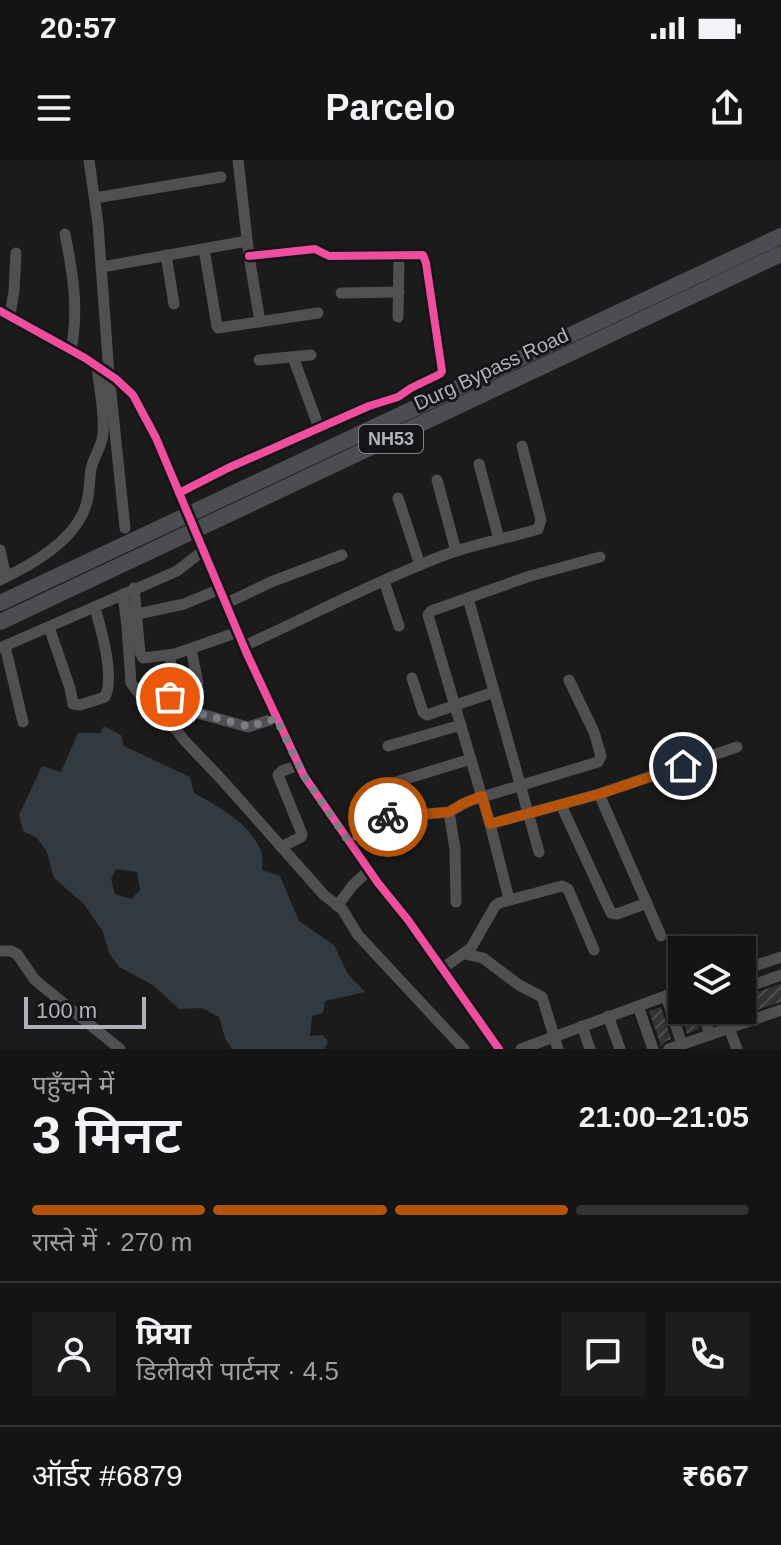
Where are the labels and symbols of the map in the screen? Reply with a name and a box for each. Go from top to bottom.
street label: Durg Bypass Road [410,324,572,414]
road number: NH53 [359,425,423,453]
pin [136,663,204,731]
pin [649,732,717,800]
courier [348,777,428,857]
scale bar [24,993,146,1029]

